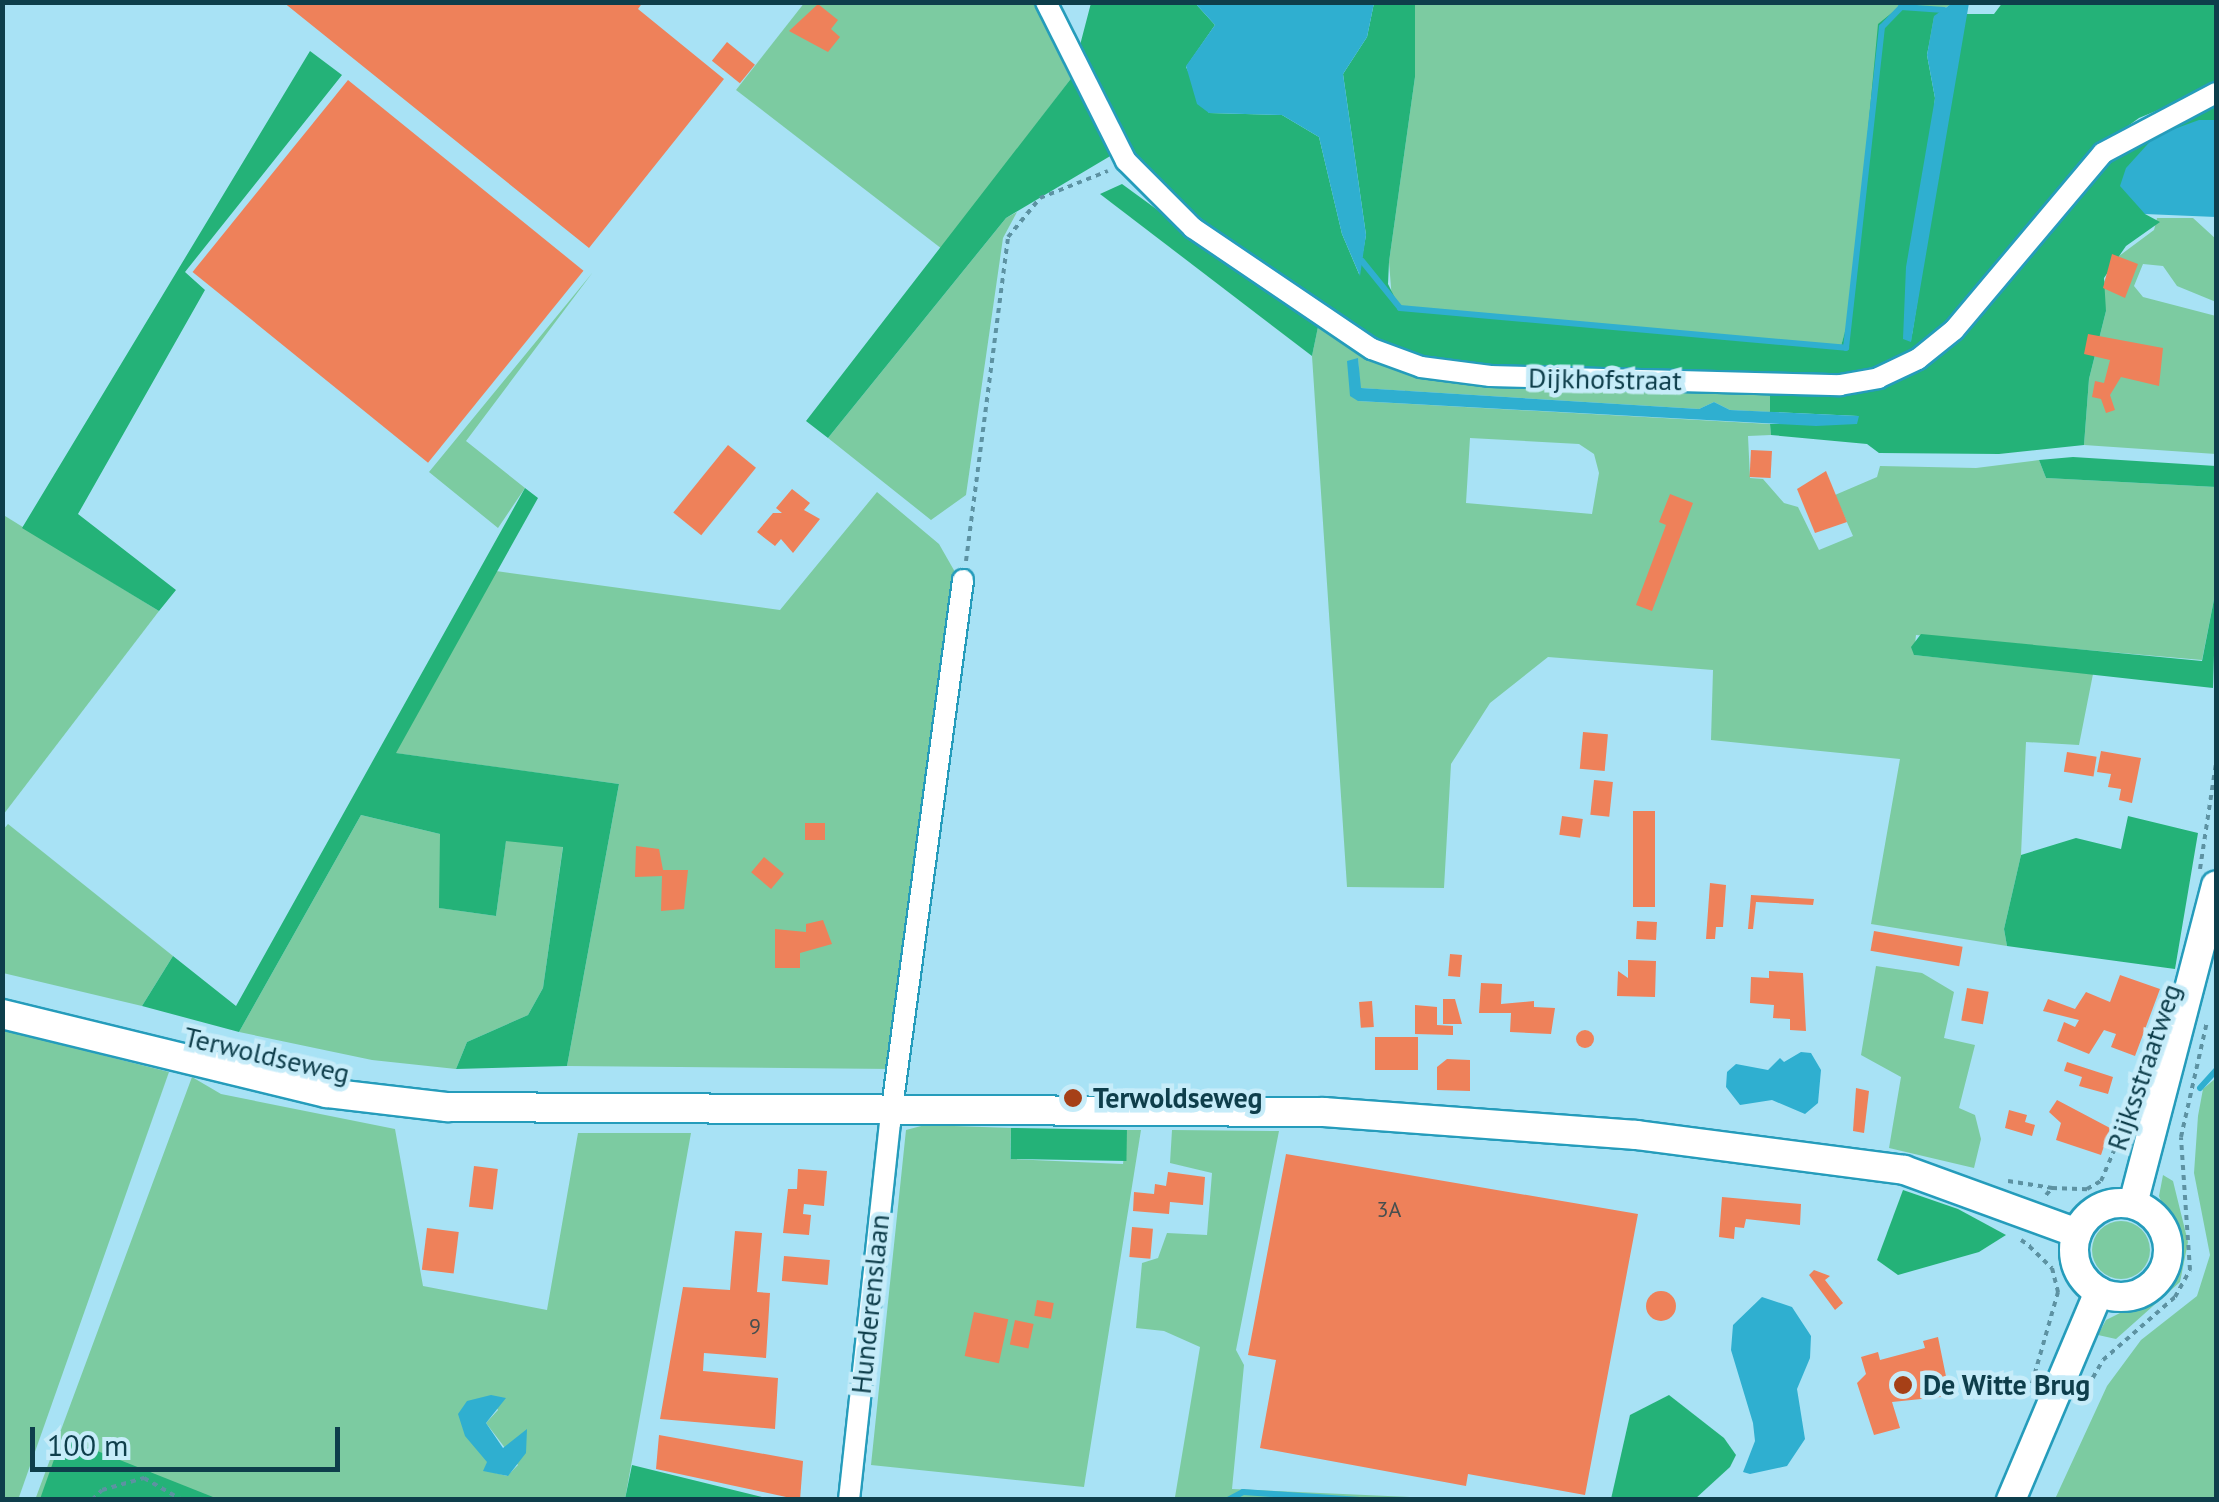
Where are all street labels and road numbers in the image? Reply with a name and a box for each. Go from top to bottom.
street label: Dijkhofstraat [1528,361,1682,397]
street label: Rijksstraatweg [2100,979,2188,1155]
street label: Terwoldseweg [181,1020,353,1090]
street label: Hunderenslaan [844,1212,896,1396]

